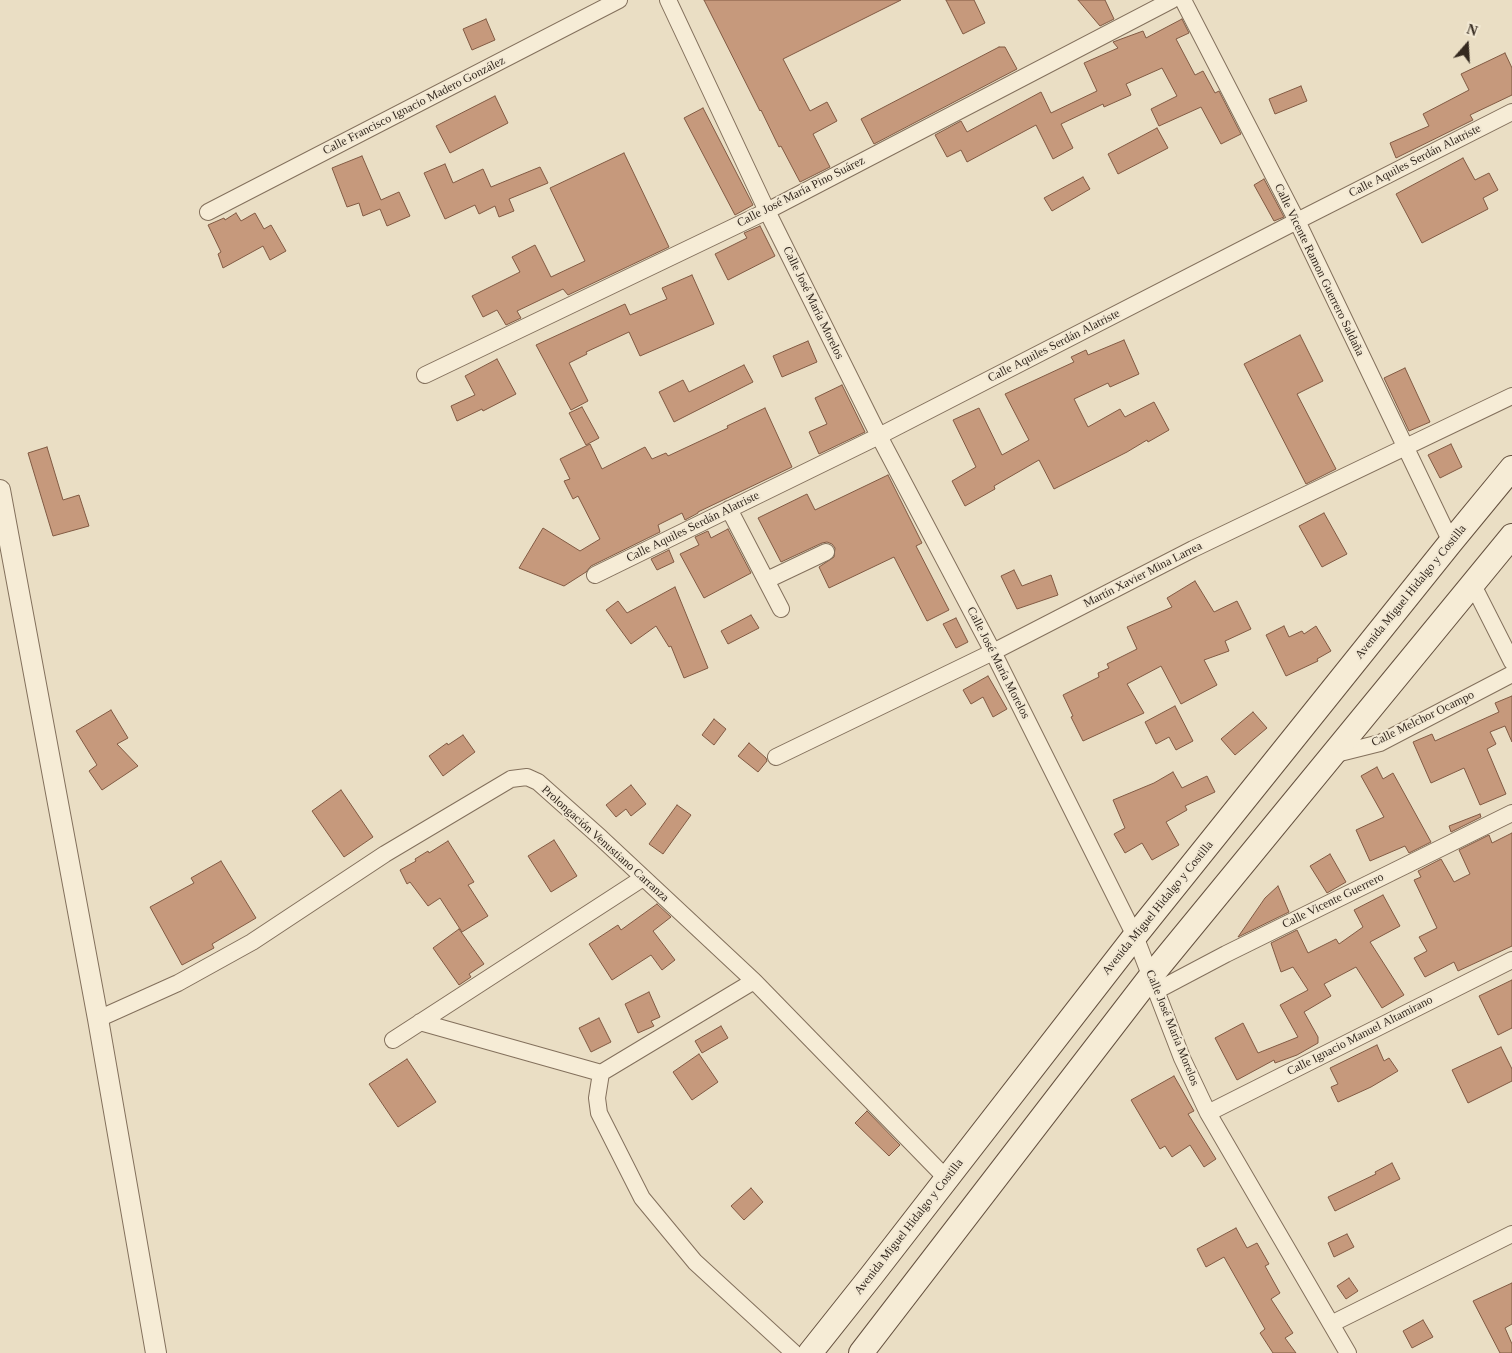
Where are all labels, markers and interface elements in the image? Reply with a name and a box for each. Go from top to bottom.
north arrow [1442,20,1492,70]
text: N [1465,22,1479,39]
street label: Calle Francisco Ignacio Madero González [320,54,508,158]
street label: Calle Aquiles Serdán Alatriste [1347,121,1483,201]
street label: Calle José María Pino Suárez [735,154,867,230]
street label: Calle Vicente Ramon Guerrero Saldaña [1271,182,1367,358]
street label: Calle José María Morelos [779,244,847,362]
street label: Calle Aquiles Serdán Alatriste [986,306,1122,386]
street label: Calle Aquiles Serdán Alatriste [624,488,762,566]
street label: Avenida Miguel Hidalgo y Costilla [1352,522,1470,662]
street label: Martín Xavier Mina Larrea [1081,539,1205,611]
street label: Calle José María Morelos [964,605,1032,721]
street label: Calle Melchor Ocampo [1369,688,1477,750]
street label: Prolongación Venustiano Carranza [538,783,672,905]
street label: Avenida Miguel Hidalgo y Costilla [1099,838,1217,978]
street label: Calle Vicente Guerrero [1280,870,1386,932]
street label: Calle José María Morelos [1142,968,1202,1088]
street label: Calle Ignacio Manuel Altamirano [1285,993,1435,1079]
street label: Avenida Miguel Hidalgo y Costilla [851,1156,967,1298]

